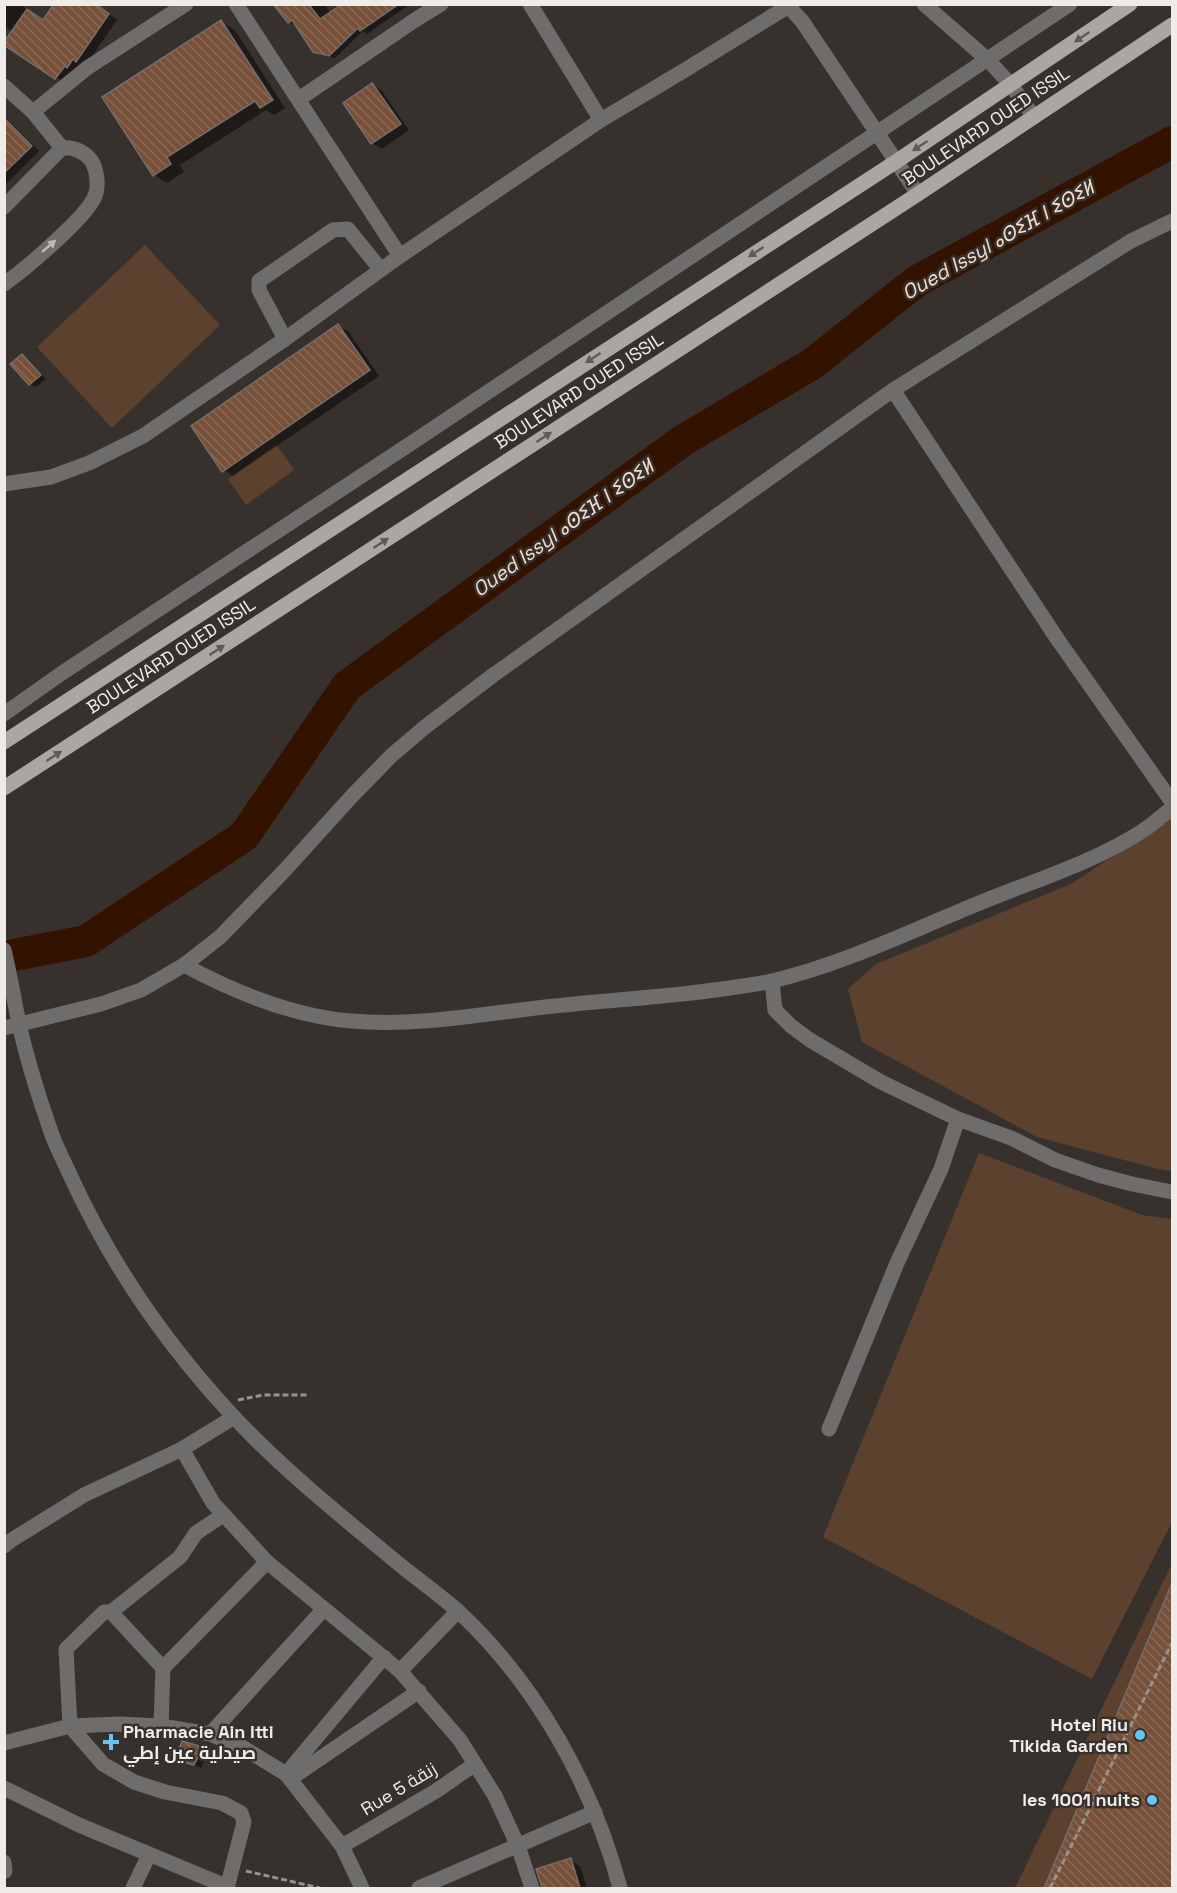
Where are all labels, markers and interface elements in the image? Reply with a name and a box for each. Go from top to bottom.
one-way arrow [1073,32,1090,43]
street label: BOULEVARD OUED ISSIL [898,61,1074,190]
one-way arrow [912,140,928,152]
water label: Oued Issyl ⴰⵙⵉⴼ ⵏ ⵉⵙⵉⵍ [897,173,1100,306]
one-way arrow [41,240,56,253]
one-way arrow [748,246,764,257]
street label: BOULEVARD OUED ISSIL [490,327,668,454]
one-way arrow [585,352,601,364]
one-way arrow [536,432,552,443]
water label: Oued Issyl ⴰⵙⵉⴼ ⵏ ⵉⵙⵉⵍ [467,452,660,603]
one-way arrow [372,538,389,549]
street label: BOULEVARD OUED ISSIL [82,592,260,719]
one-way arrow [209,644,225,655]
one-way arrow [45,750,61,762]
place label: Hotel Riu Tikida Garden [1009,1713,1128,1757]
place label: Pharmacie Ain Itti صيدلية عين إطي [123,1720,274,1768]
marker: Hotel Riu Tikida Garden [1133,1728,1147,1742]
marker: Pharmacie Ain Itti صيدلية عين إطي [104,1735,118,1749]
street label: Rue 5 زنقة [357,1757,441,1820]
place label: les 1001 nuits [1022,1788,1140,1811]
marker: les 1001 nuits [1145,1793,1159,1807]

